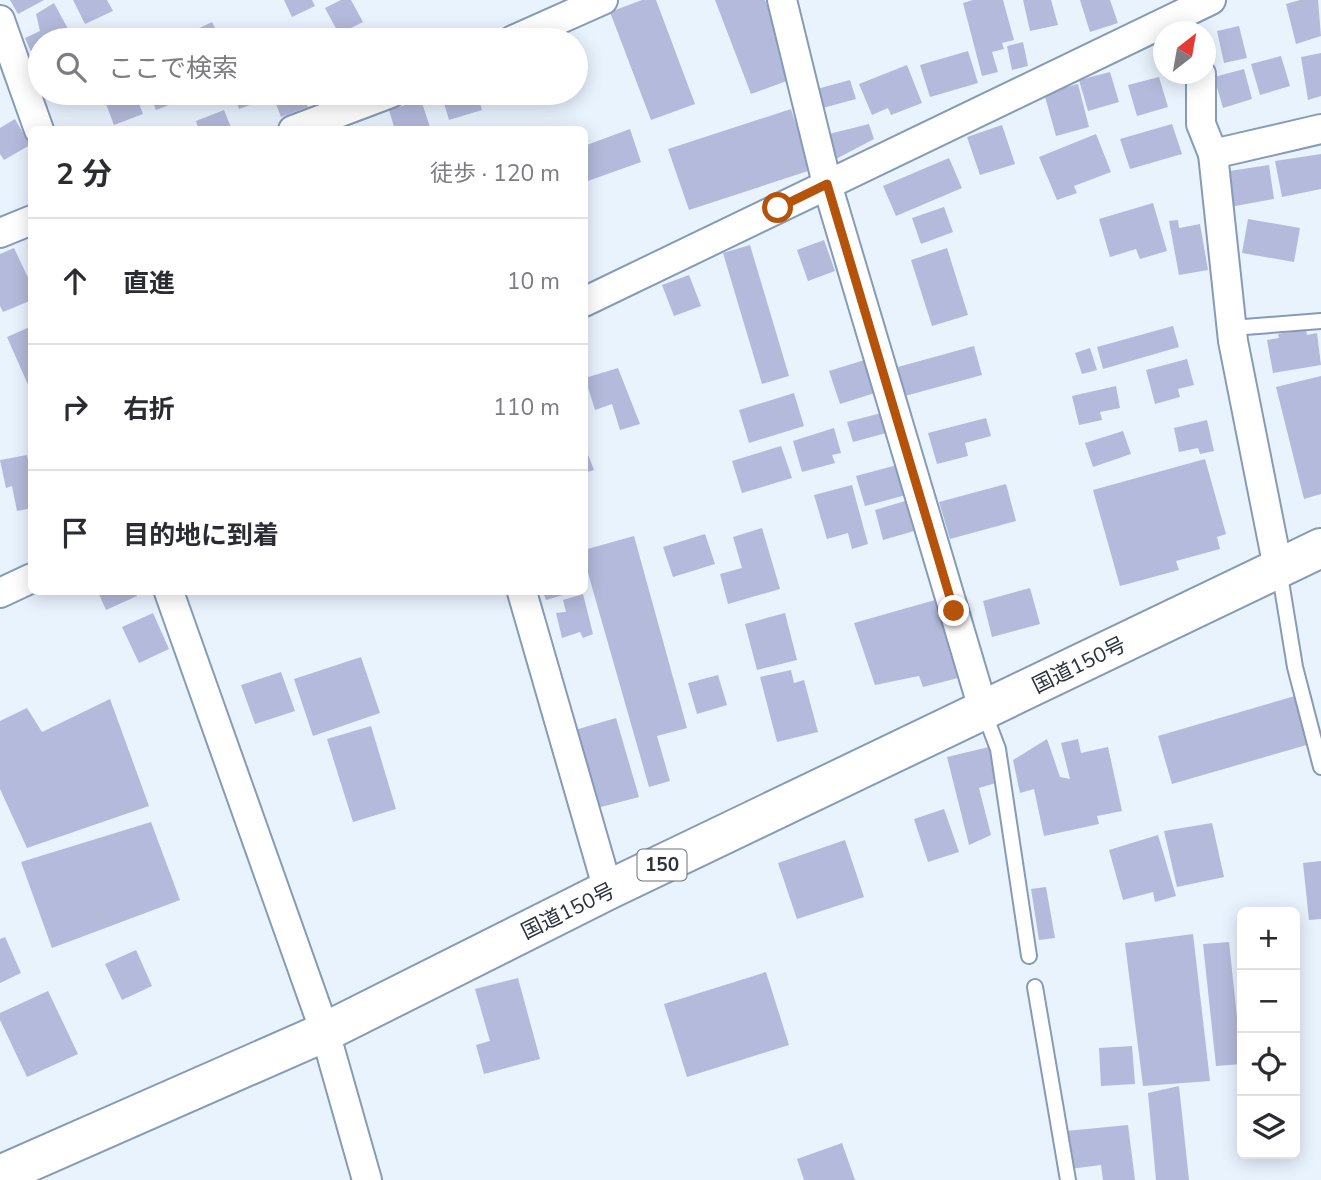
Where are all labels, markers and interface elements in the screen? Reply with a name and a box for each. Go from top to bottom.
north arrow [1153,21,1216,84]
search box [28,28,588,105]
icon: search [52,48,90,86]
text: ここで検索 [108,51,238,86]
text: 2 分 [56,154,112,195]
text: 徒歩 · 120 m [430,158,560,189]
route start [762,192,793,223]
icon: ahead [56,262,94,300]
text: 直進 [123,266,175,301]
text: 10 m [507,266,560,297]
icon: right [56,388,94,426]
text: 右折 [123,392,175,427]
text: 110 m [493,392,560,423]
icon: arrive [56,514,94,552]
text: 目的地に到着 [123,518,279,553]
route end [938,595,969,626]
street label: 国道150号 [1028,630,1130,700]
road number: 150 [638,850,686,880]
street label: 国道150号 [517,876,619,946]
map controls [1237,907,1300,1159]
button: + [1237,907,1300,970]
button: − [1237,970,1300,1033]
button: locate [1237,1033,1300,1096]
button: layers [1237,1096,1300,1159]

